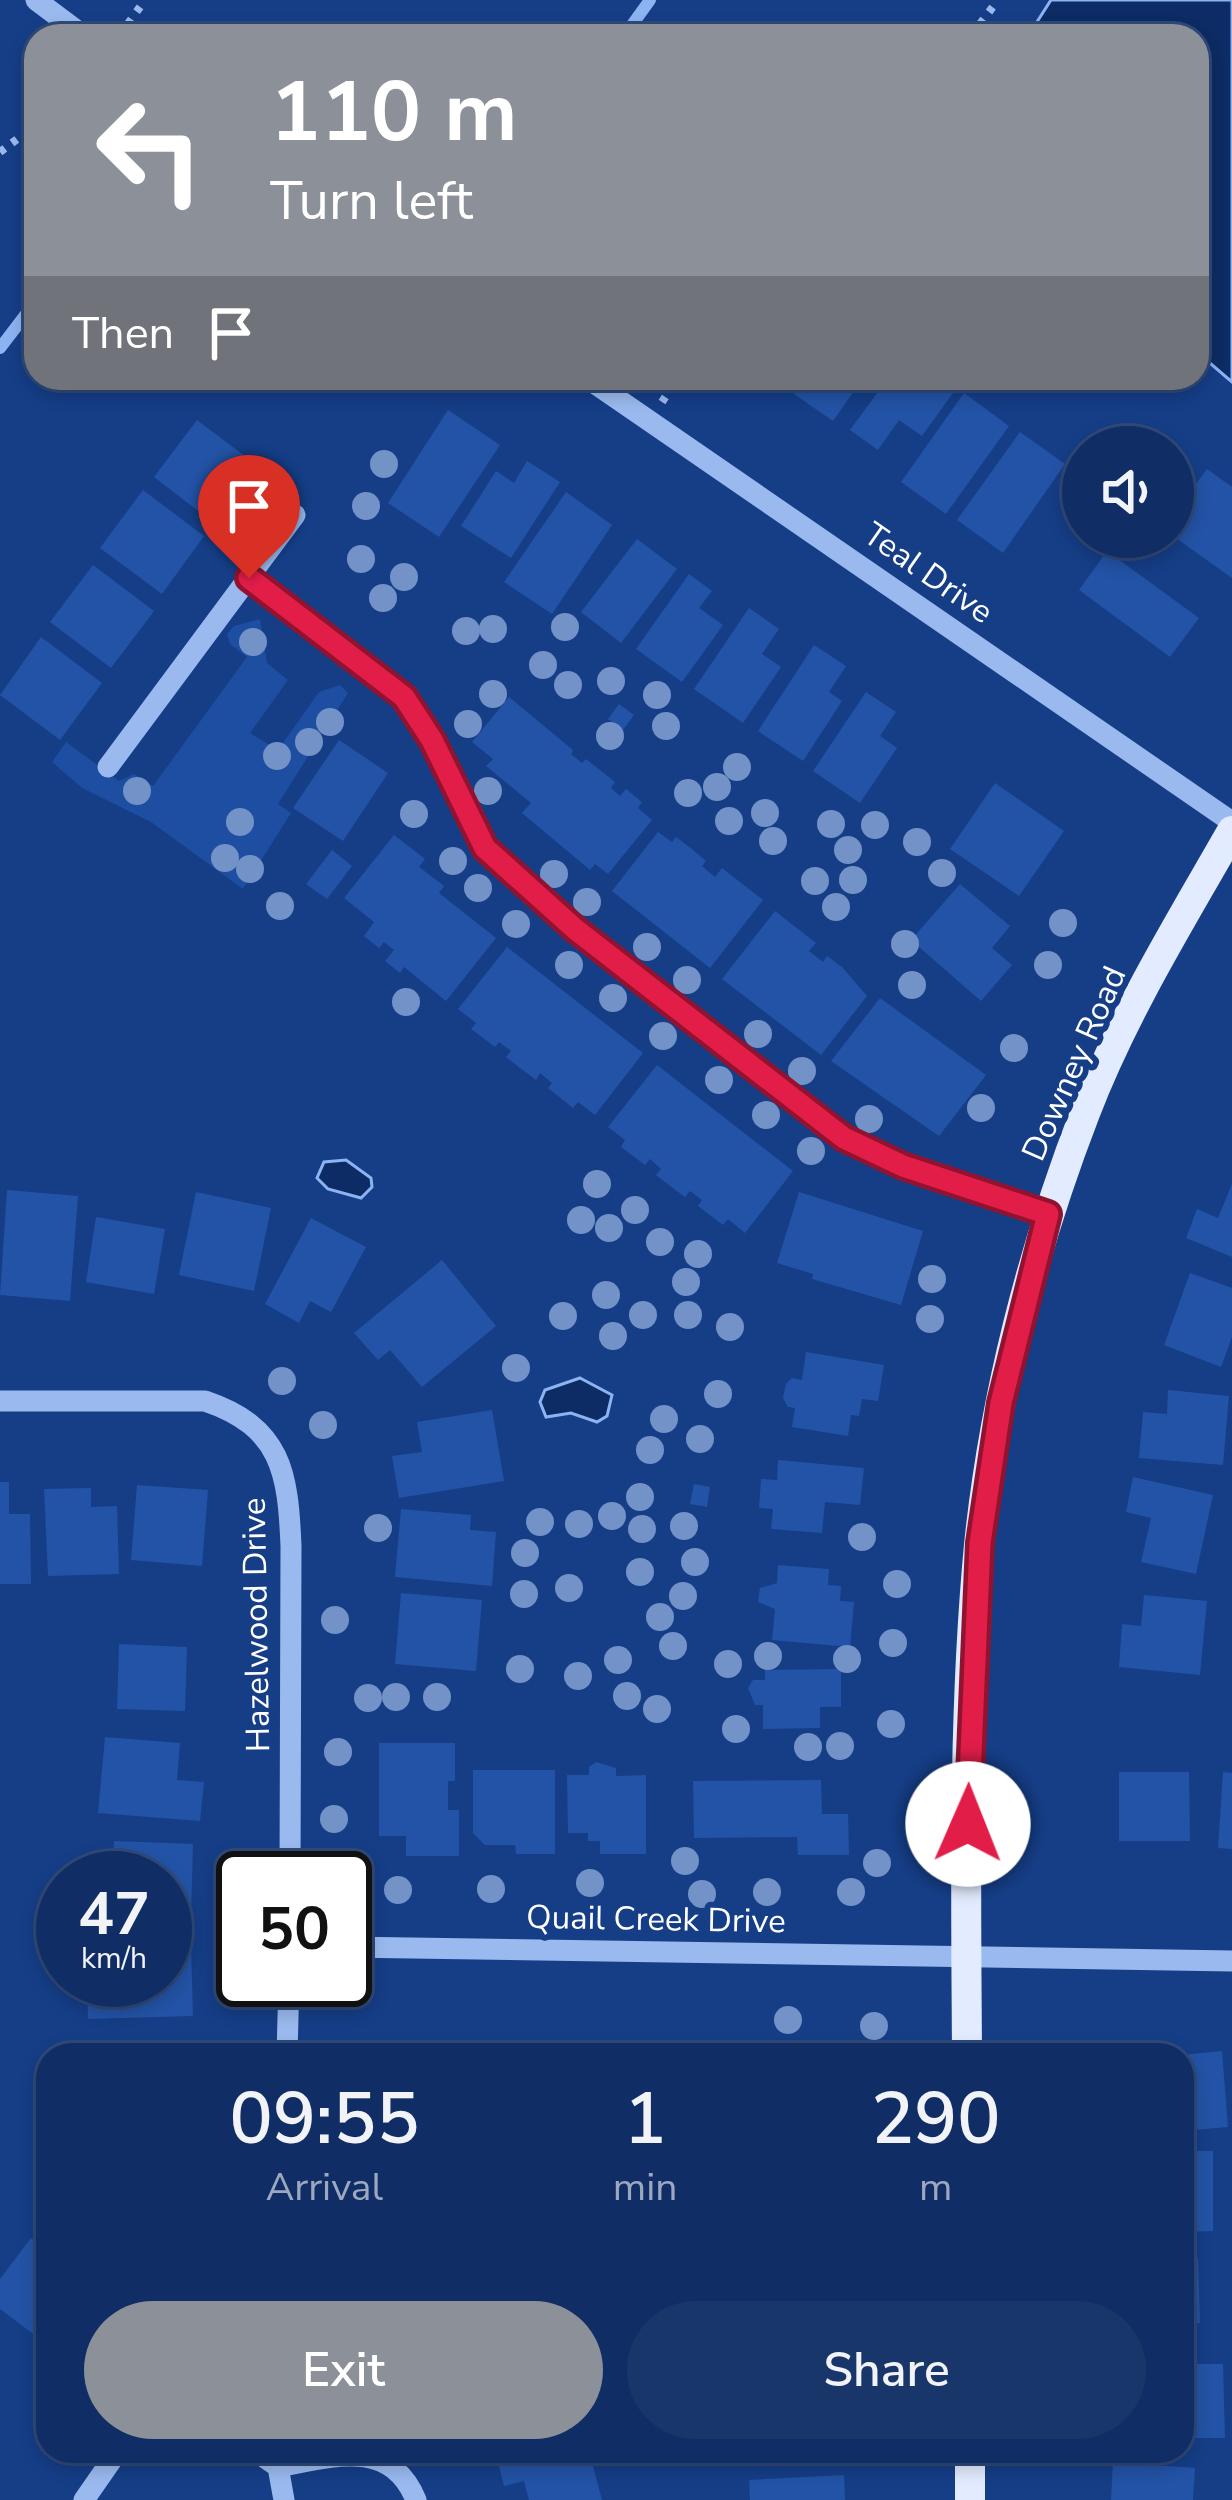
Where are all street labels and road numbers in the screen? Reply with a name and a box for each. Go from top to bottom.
street label: Teal Drive [854,512,1002,634]
street label: Downey Road [1011,959,1137,1168]
street label: Hazelwood Drive [232,1497,281,1753]
street label: Quail Creek Drive [526,1895,786,1944]

